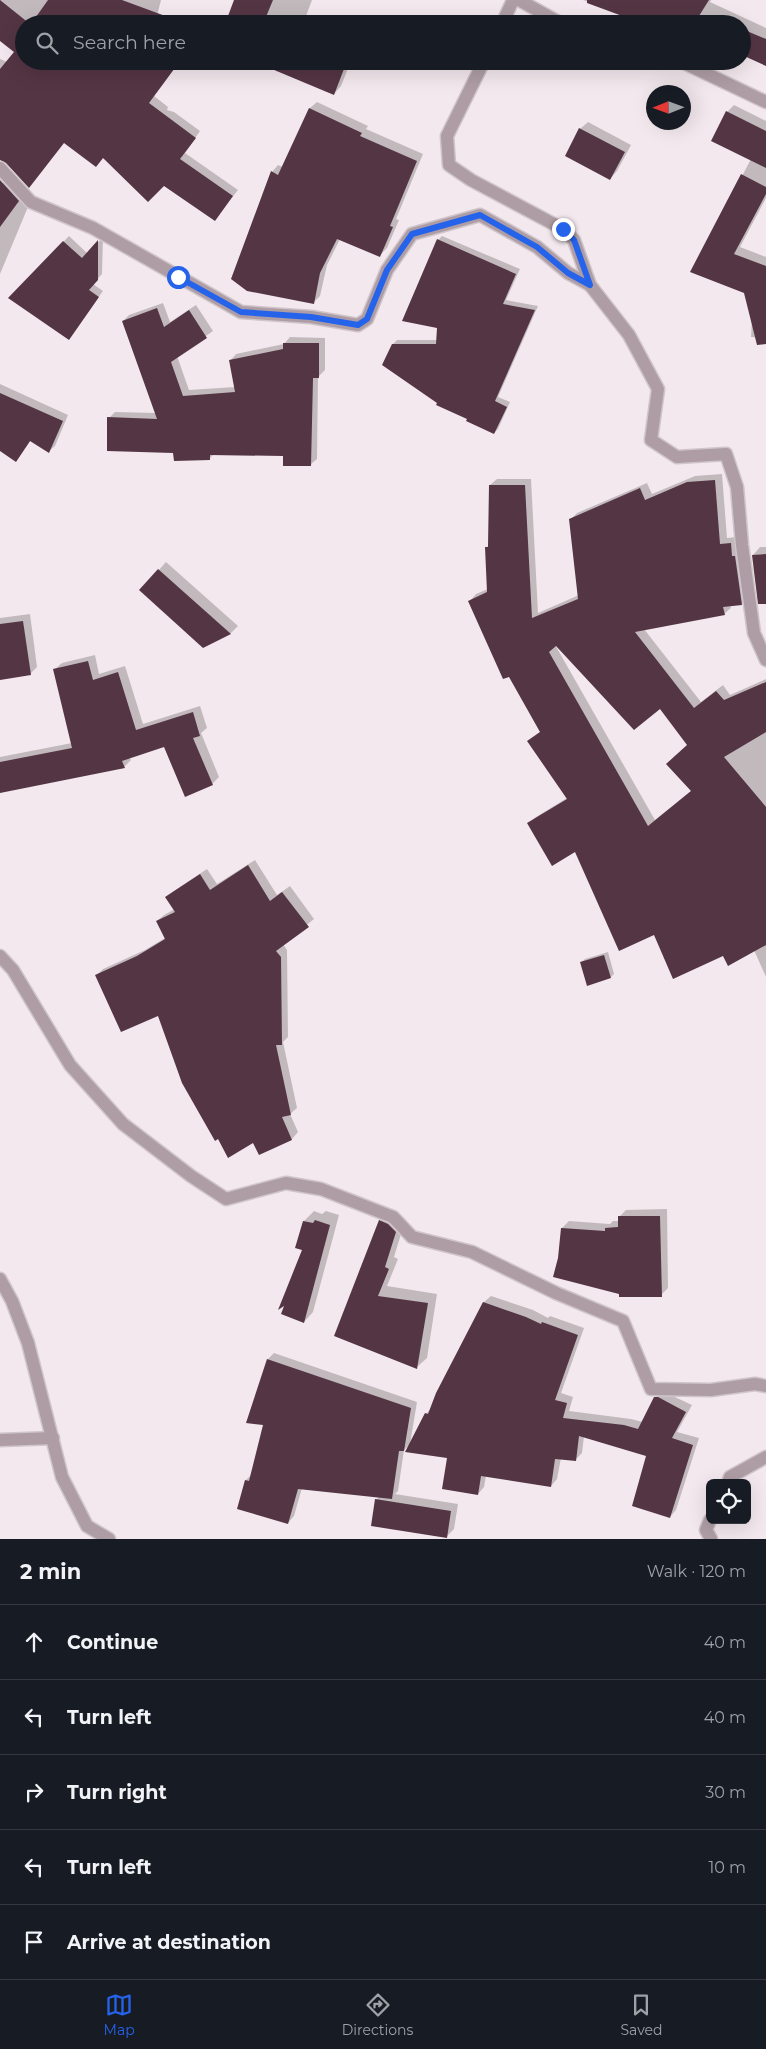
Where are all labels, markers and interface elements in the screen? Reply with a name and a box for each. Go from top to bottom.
search box [15,15,751,70]
icon: search [33,29,61,57]
text: Search here [73,31,186,54]
north arrow [646,85,691,130]
route end [552,218,575,241]
route start [167,266,190,289]
map controls [706,1479,751,1524]
button: locate [706,1479,751,1524]
text: 2 min [20,1559,81,1584]
text: Walk · 120 m [647,1562,746,1581]
icon: ahead [20,1628,48,1656]
text: Continue [67,1631,158,1654]
text: 40 m [704,1633,746,1652]
icon: left [20,1703,48,1731]
text: Turn left [67,1706,152,1729]
text: 40 m [704,1708,746,1727]
icon: right [20,1778,48,1806]
text: Turn right [67,1781,167,1804]
text: 30 m [705,1783,746,1802]
icon: left [20,1853,48,1881]
text: Turn left [67,1856,152,1879]
text: 10 m [708,1858,746,1877]
icon: arrive [20,1928,48,1956]
text: Arrive at destination [67,1931,271,1954]
tab: Map [104,1991,135,2039]
tab: Directions [342,1991,413,2039]
tab: Saved [620,1991,662,2039]

